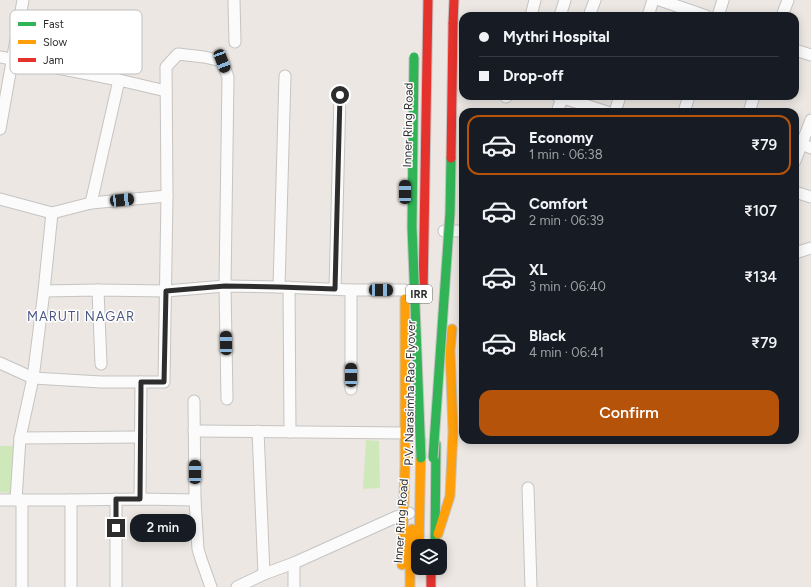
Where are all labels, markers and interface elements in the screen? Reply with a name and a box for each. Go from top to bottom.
legend [10,10,142,74]
text: Fast [43,18,64,31]
text: Mythri Hospital [503,28,610,46]
text: Slow [43,36,67,49]
car [212,48,232,74]
text: Jam [43,54,64,67]
text: Drop-off [503,67,564,85]
street label: Inner Ring Road [400,82,416,168]
route start [331,86,349,104]
icon: car [481,127,517,163]
text: Economy [529,129,594,147]
text: ₹79 [751,136,777,154]
text: 1 min · 06:38 [529,147,603,162]
car [399,180,411,204]
car [109,193,135,207]
icon: car [481,193,517,229]
text: Comfort [529,195,588,213]
text: ₹107 [744,202,777,220]
text: 2 min · 06:39 [529,213,604,228]
icon: car [481,259,517,295]
text: XL [529,261,547,279]
text: ₹134 [744,268,777,286]
text: 3 min · 06:40 [529,279,606,294]
car [369,284,393,296]
road number: IRR [406,285,432,303]
district label: MARUTI NAGAR [27,309,135,324]
street label: P.V. Narasimha Rao Flyover [402,320,418,466]
icon: car [481,325,517,361]
text: Black [529,327,566,345]
car [220,331,232,355]
text: ₹79 [751,334,777,352]
text: 4 min · 06:41 [529,345,604,360]
car [345,363,357,387]
button: Confirm [479,390,779,436]
car [189,460,201,484]
street label: Inner Ring Road [391,478,411,564]
callout: 2 min [130,514,196,542]
route end [107,519,125,537]
text: 2 min [147,520,179,535]
map controls [411,539,447,575]
button: layers [411,539,447,575]

